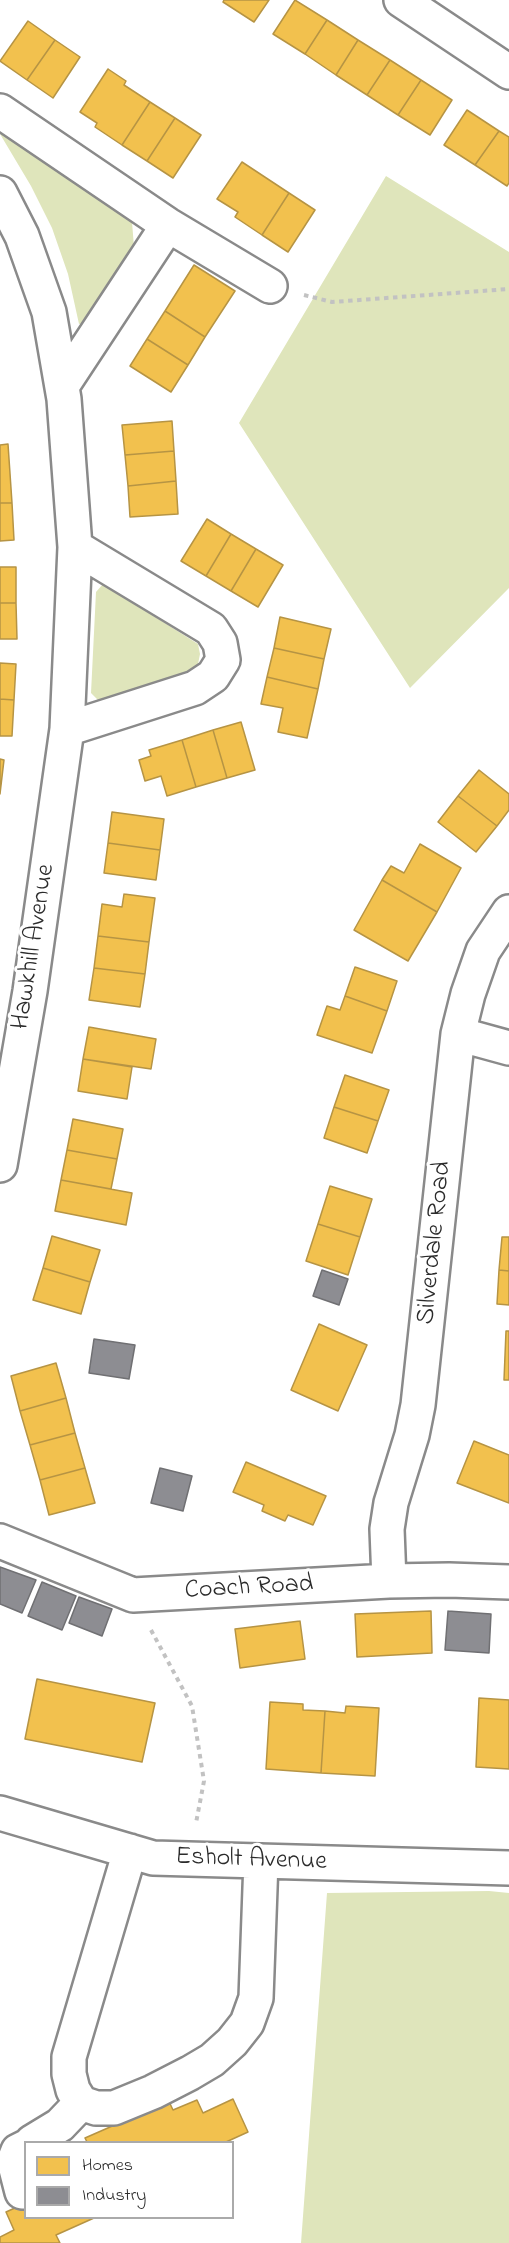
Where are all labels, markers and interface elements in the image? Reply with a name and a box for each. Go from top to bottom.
street label: Hawkhill Avenue [7,862,63,1032]
street label: Silverdale Road [412,1160,460,1326]
street label: Coach Road [184,1570,314,1608]
street label: Esholt Avenue [175,1843,327,1879]
legend [24,2141,234,2219]
text: Homes [82,2153,133,2179]
text: Industry [82,2183,146,2209]

